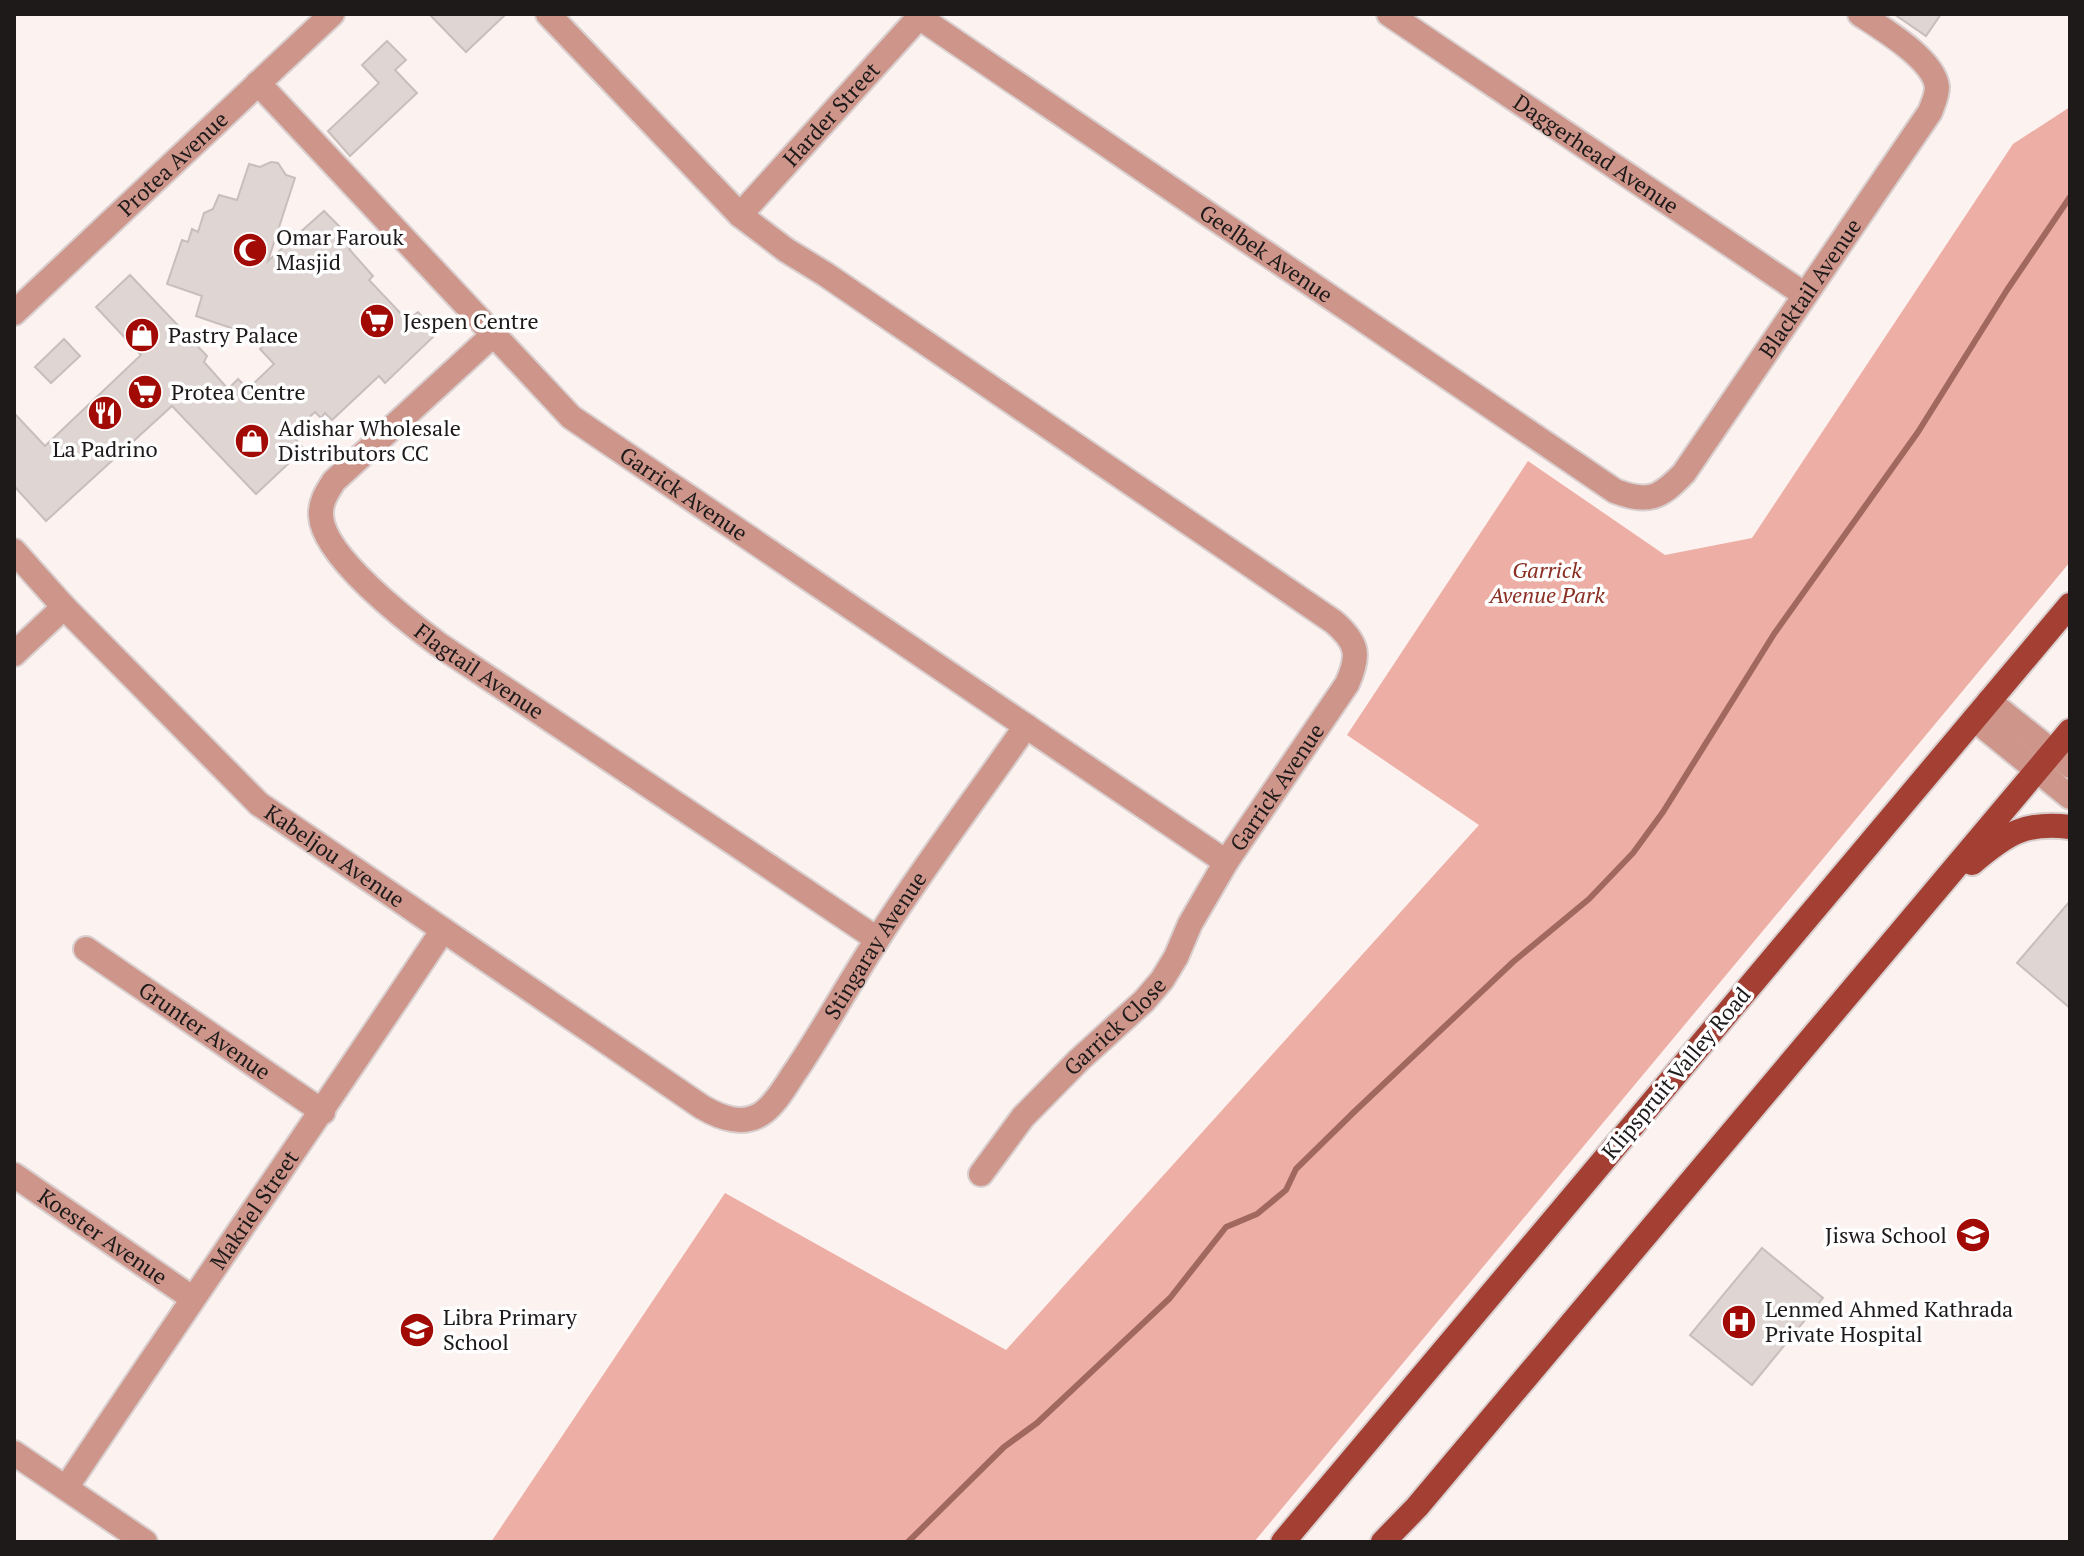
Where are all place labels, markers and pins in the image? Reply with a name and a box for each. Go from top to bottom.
place label: Omar Farouk Masjid [276,222,404,276]
mosque icon: Omar Farouk Masjid [231,231,269,269]
supermarket icon: Jespen Centre [358,302,396,340]
place label: Jespen Centre [403,306,538,335]
shop icon: Pastry Palace [123,316,161,354]
place label: Pastry Palace [168,320,298,349]
supermarket icon: Protea Centre [126,373,164,411]
place label: Protea Centre [171,377,306,406]
restaurant icon: La Padrino [86,394,124,432]
place label: Adishar Wholesale Distributors CC [278,413,461,467]
shop icon: Adishar Wholesale Distributors CC [233,422,271,460]
place label: La Padrino [52,434,158,463]
school or university icon: Jiswa School [1954,1216,1992,1254]
place label: Jiswa School [1825,1220,1947,1249]
place label: Lenmed Ahmed Kathrada Private Hospital [1765,1294,2013,1348]
place label: Libra Primary School [443,1302,578,1356]
hospital icon: Lenmed Ahmed Kathrada Private Hospital [1720,1303,1758,1341]
school or university icon: Libra Primary School [398,1311,436,1349]

